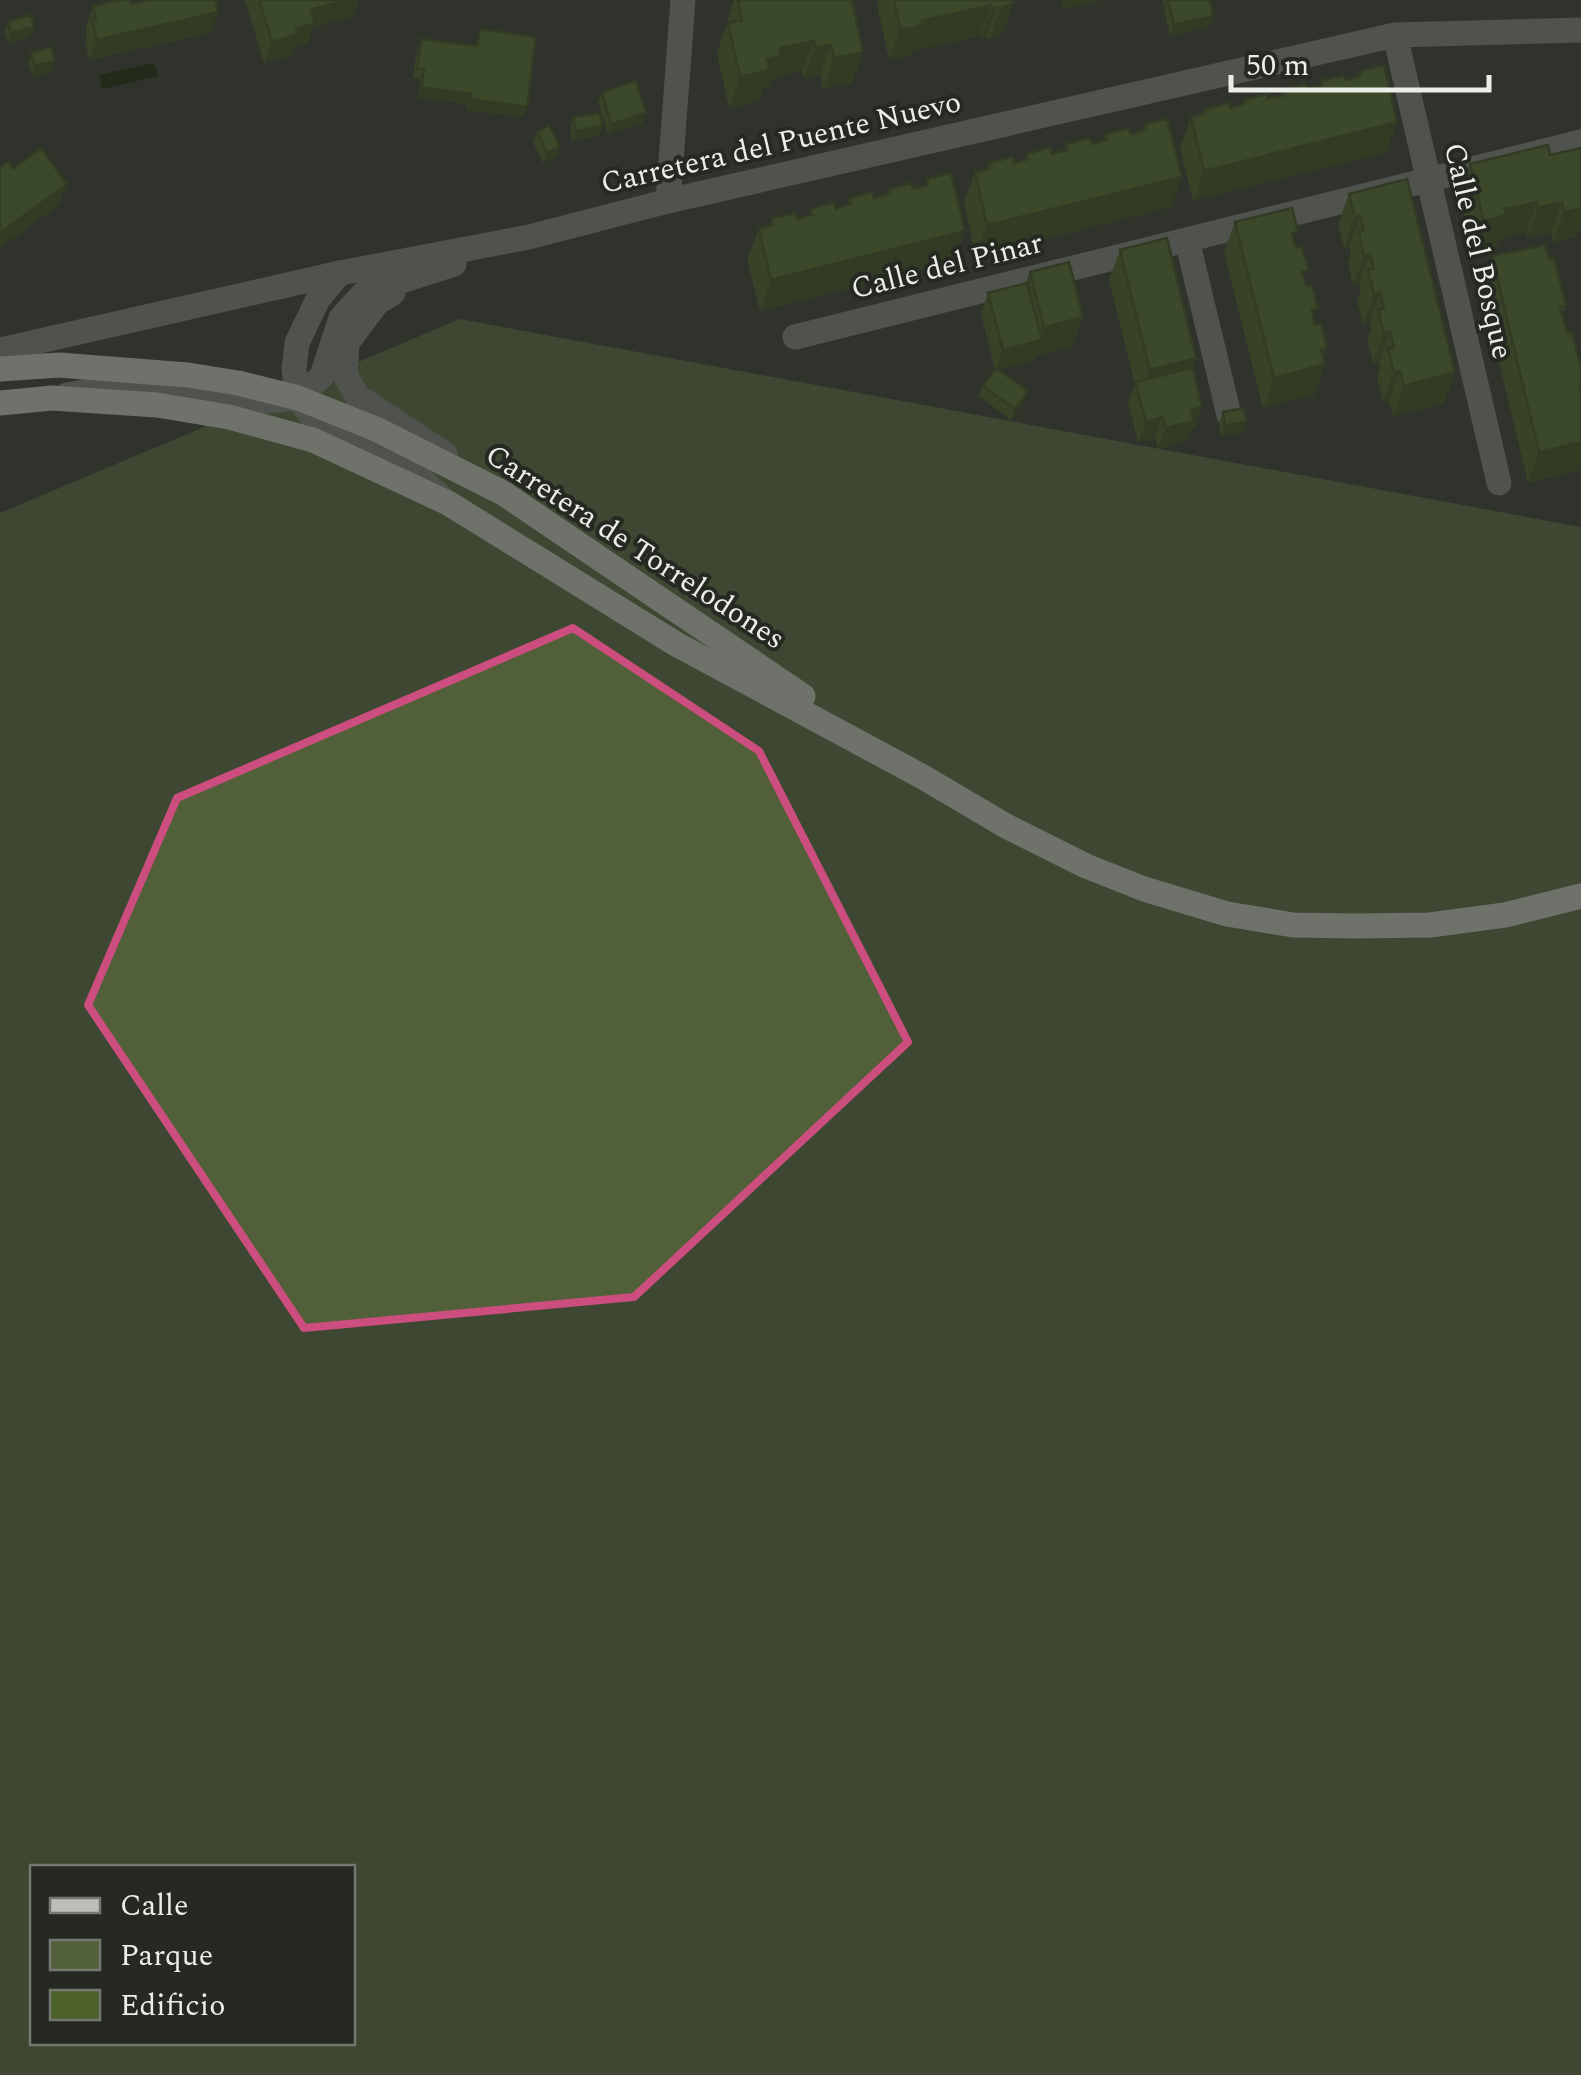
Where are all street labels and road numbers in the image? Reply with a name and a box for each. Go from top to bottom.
street label: Carretera del Puente Nuevo [596,79,966,207]
street label: Calle del Bosque [1431,138,1525,364]
street label: Calle del Pinar [846,220,1048,312]
street label: Carretera de Torrelodones [476,433,794,661]

